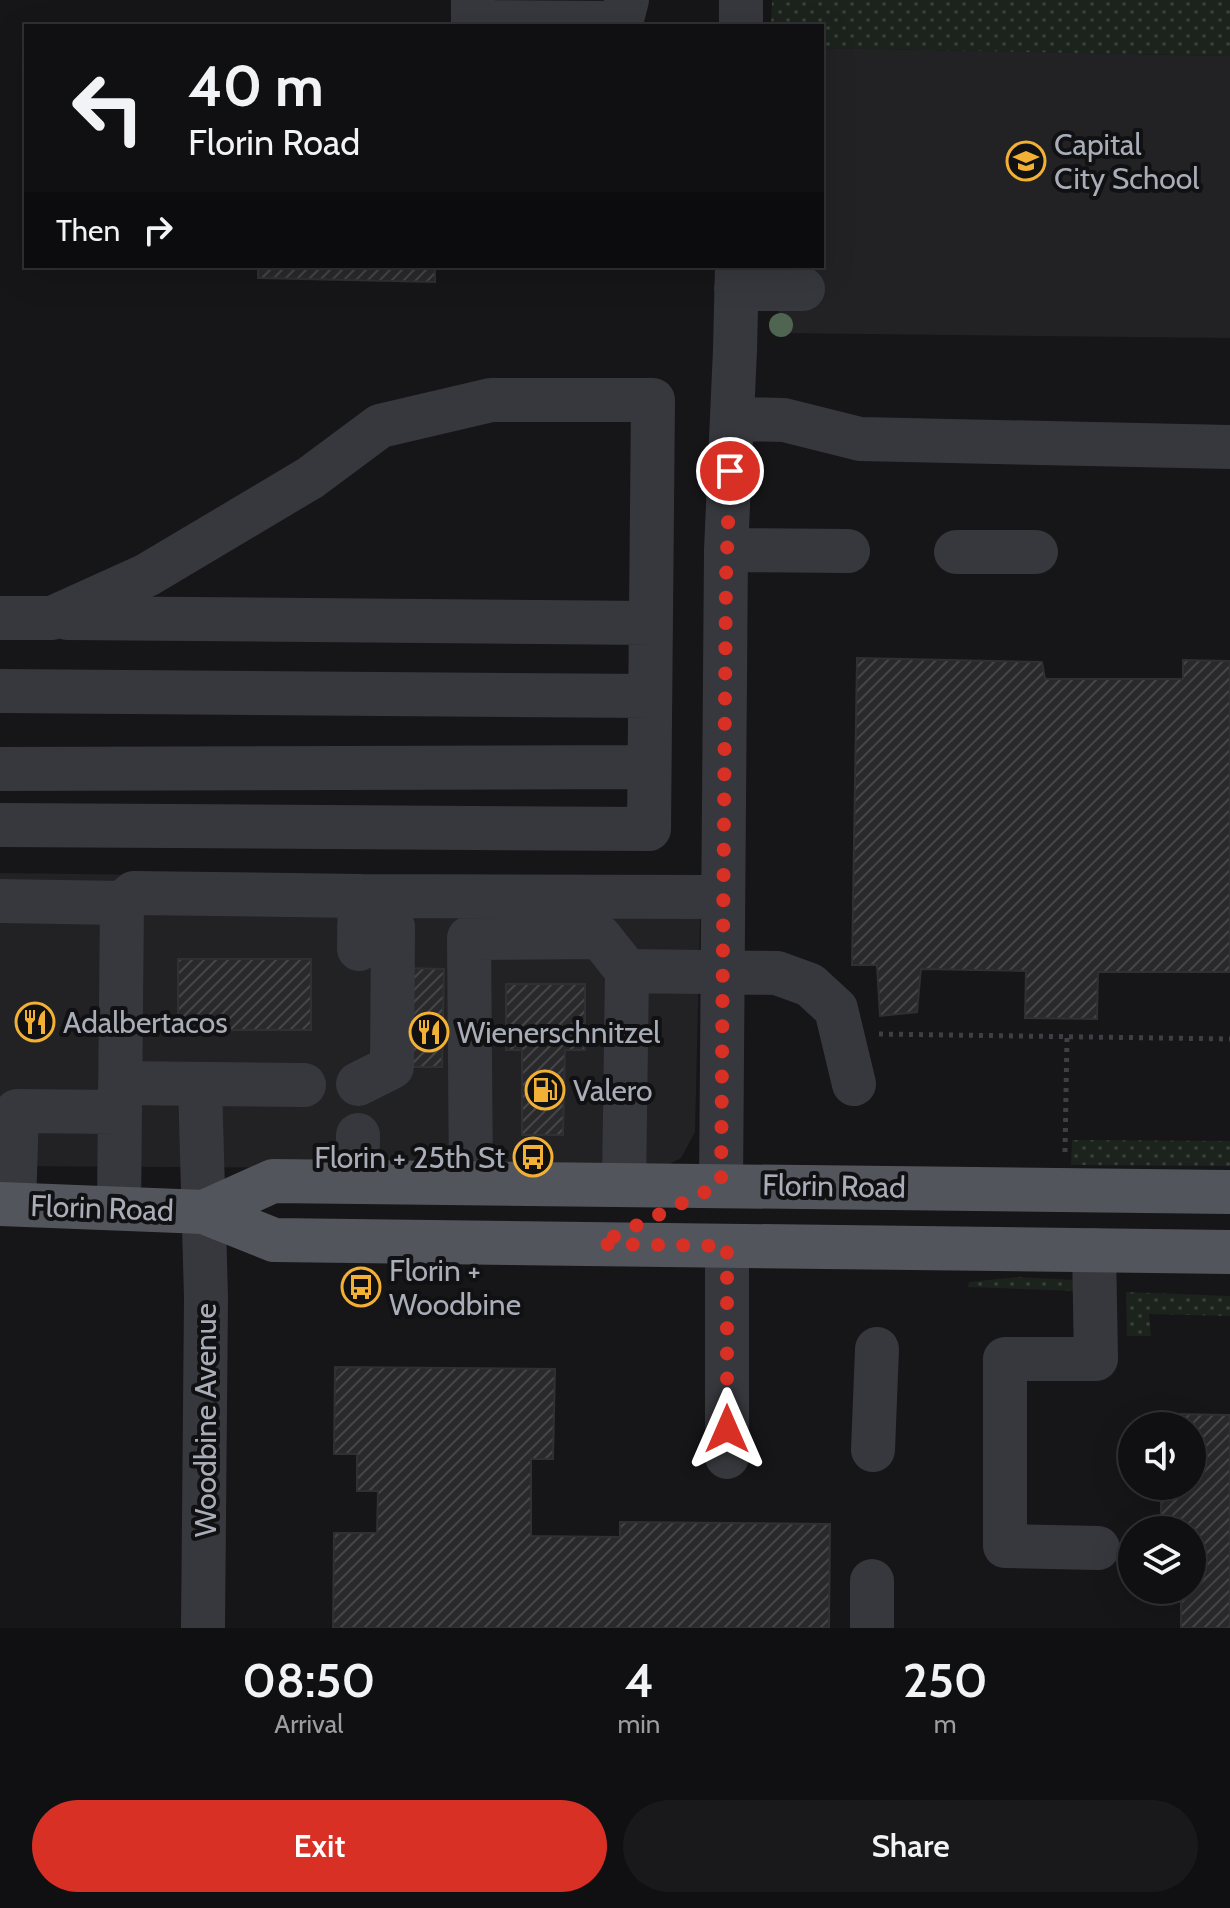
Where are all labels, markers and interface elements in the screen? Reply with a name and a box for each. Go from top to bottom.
text: 40 m [188,52,324,120]
icon: left [56,56,160,160]
text: Florin Road [188,120,360,164]
place label: Capital City School [1054,126,1199,197]
school or university icon: Capital City School [1005,140,1047,182]
icon: right [136,208,180,252]
text: Then [56,212,120,249]
pin [696,437,764,505]
icon: arrive [708,449,752,493]
restaurant icon: Adalbertacos [14,1001,56,1043]
place label: Adalbertacos [63,1004,228,1041]
restaurant icon: Wienerschnitzel [408,1011,450,1053]
place label: Wienerschnitzel [457,1014,660,1051]
fuel station icon: Valero [524,1069,566,1111]
place label: Valero [573,1072,652,1109]
bus stop icon: Florin + 25th St [512,1136,554,1178]
place label: Florin + 25th St [314,1139,505,1176]
street label: Florin Road [762,1166,906,1206]
street label: Florin Road [30,1187,174,1229]
place label: Florin + Woodbine [389,1252,521,1323]
bus stop icon: Florin + Woodbine [340,1266,382,1308]
street label: Woodbine Avenue [187,1303,224,1537]
position arrow [685,1387,769,1471]
map controls [1118,1412,1206,1604]
button: sound [1118,1412,1206,1500]
button: layers [1118,1516,1206,1604]
text: 08:50 [242,1651,375,1709]
text: 4 [624,1651,653,1709]
text: 250 [903,1651,988,1709]
text: Arrival [274,1708,343,1740]
text: min [618,1708,660,1740]
text: m [934,1708,957,1740]
button: Exit [32,1800,607,1892]
button: Share [623,1800,1198,1892]

